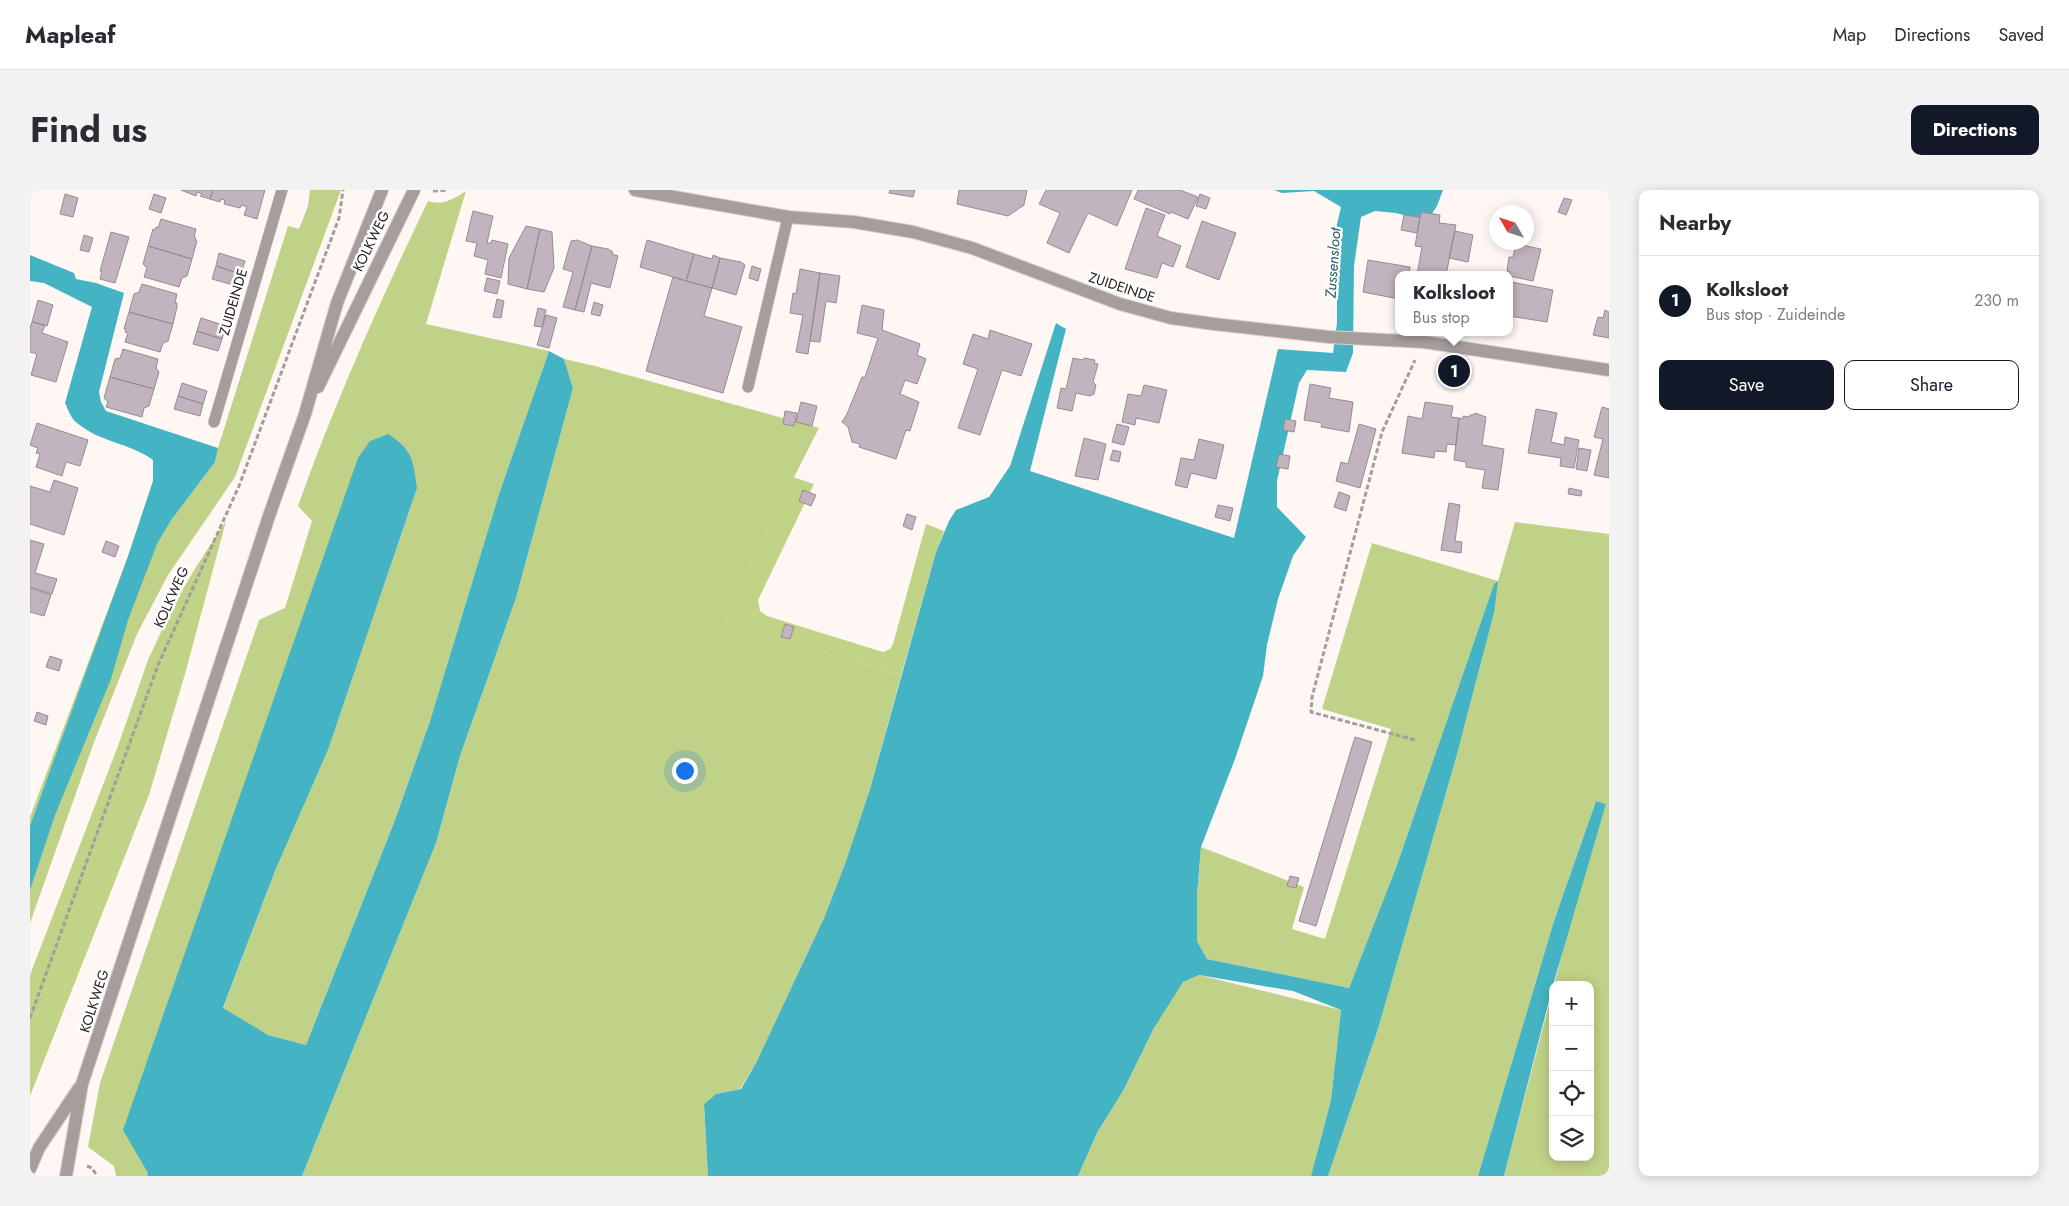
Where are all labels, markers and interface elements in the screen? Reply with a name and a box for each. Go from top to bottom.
text: Mapleaf [25,17,116,52]
text: Map [1833,22,1866,48]
text: Directions [1894,22,1970,48]
text: Saved [1998,22,2044,48]
text: Find us [30,105,147,155]
button: Directions [1911,105,2039,155]
north arrow [1489,205,1534,250]
street label: KOLKWEG [348,207,394,275]
text: Nearby [1659,208,1731,238]
water label: Zussensloot [1319,226,1347,300]
street label: ZUIDEINDE [214,266,252,338]
street label: ZUIDEINDE [1086,267,1158,307]
popup [1395,271,1513,336]
text: Kolksloot [1706,276,1788,303]
text: Kolksloot [1413,279,1495,306]
text: 1 [1671,289,1679,312]
text: 230 m [1974,289,2019,312]
text: Bus stop · Zuideinde [1706,303,1845,326]
text: Bus stop [1413,306,1470,329]
pin: 1 [1438,352,1470,390]
button: Save [1659,360,1834,410]
button: Share [1844,360,2019,410]
street label: KOLKWEG [149,563,193,631]
your location [672,758,698,784]
street label: KOLKWEG [74,967,114,1035]
map controls [1549,981,1594,1161]
button: + [1549,981,1594,1026]
button: − [1549,1026,1594,1071]
button: locate [1549,1071,1594,1116]
button: layers [1549,1116,1594,1161]

